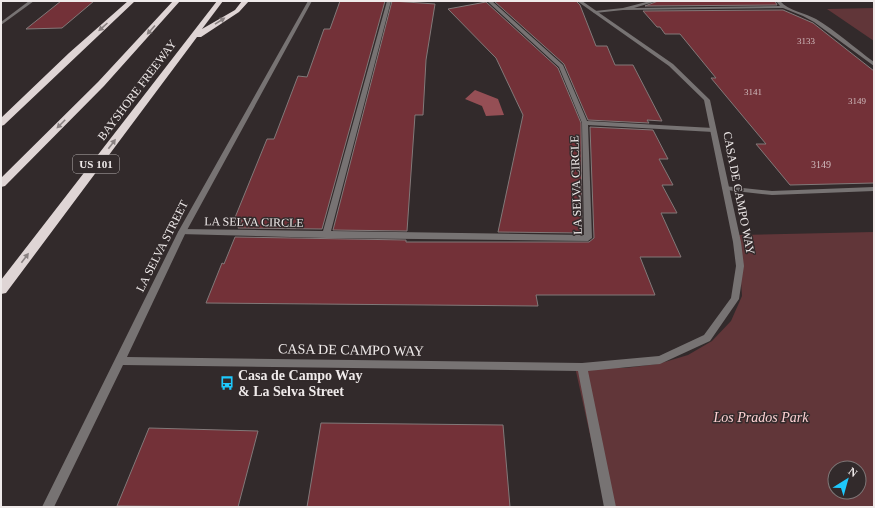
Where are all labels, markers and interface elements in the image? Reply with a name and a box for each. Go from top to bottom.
one-way arrow [214,18,226,25]
one-way arrow [98,22,108,32]
one-way arrow [146,25,156,35]
house number: 3133 [797,36,816,46]
street label: BAYSHORE FREEWAY [95,37,180,143]
house number: 3141 [744,87,762,97]
house number: 3149 [848,96,867,106]
one-way arrow [56,119,66,129]
street label: CASA DE CAMPO WAY [720,130,758,256]
street label: LA SELVA CIRCLE [567,135,585,235]
one-way arrow [108,138,116,149]
road number: US 101 [73,155,119,173]
house number: 3149 [811,159,831,170]
street label: LA SELVA STREET [133,197,191,294]
street label: LA SELVA CIRCLE [204,214,304,230]
one-way arrow [20,253,29,264]
street label: CASA DE CAMPO WAY [278,341,424,359]
place label: Casa de Campo Way & La Selva Street [238,368,363,399]
bus stop icon: Casa de Campo Way & La Selva Street [219,375,235,391]
park label: Los Prados Park [713,410,809,425]
north arrow [827,460,867,500]
text: N [846,465,860,479]

